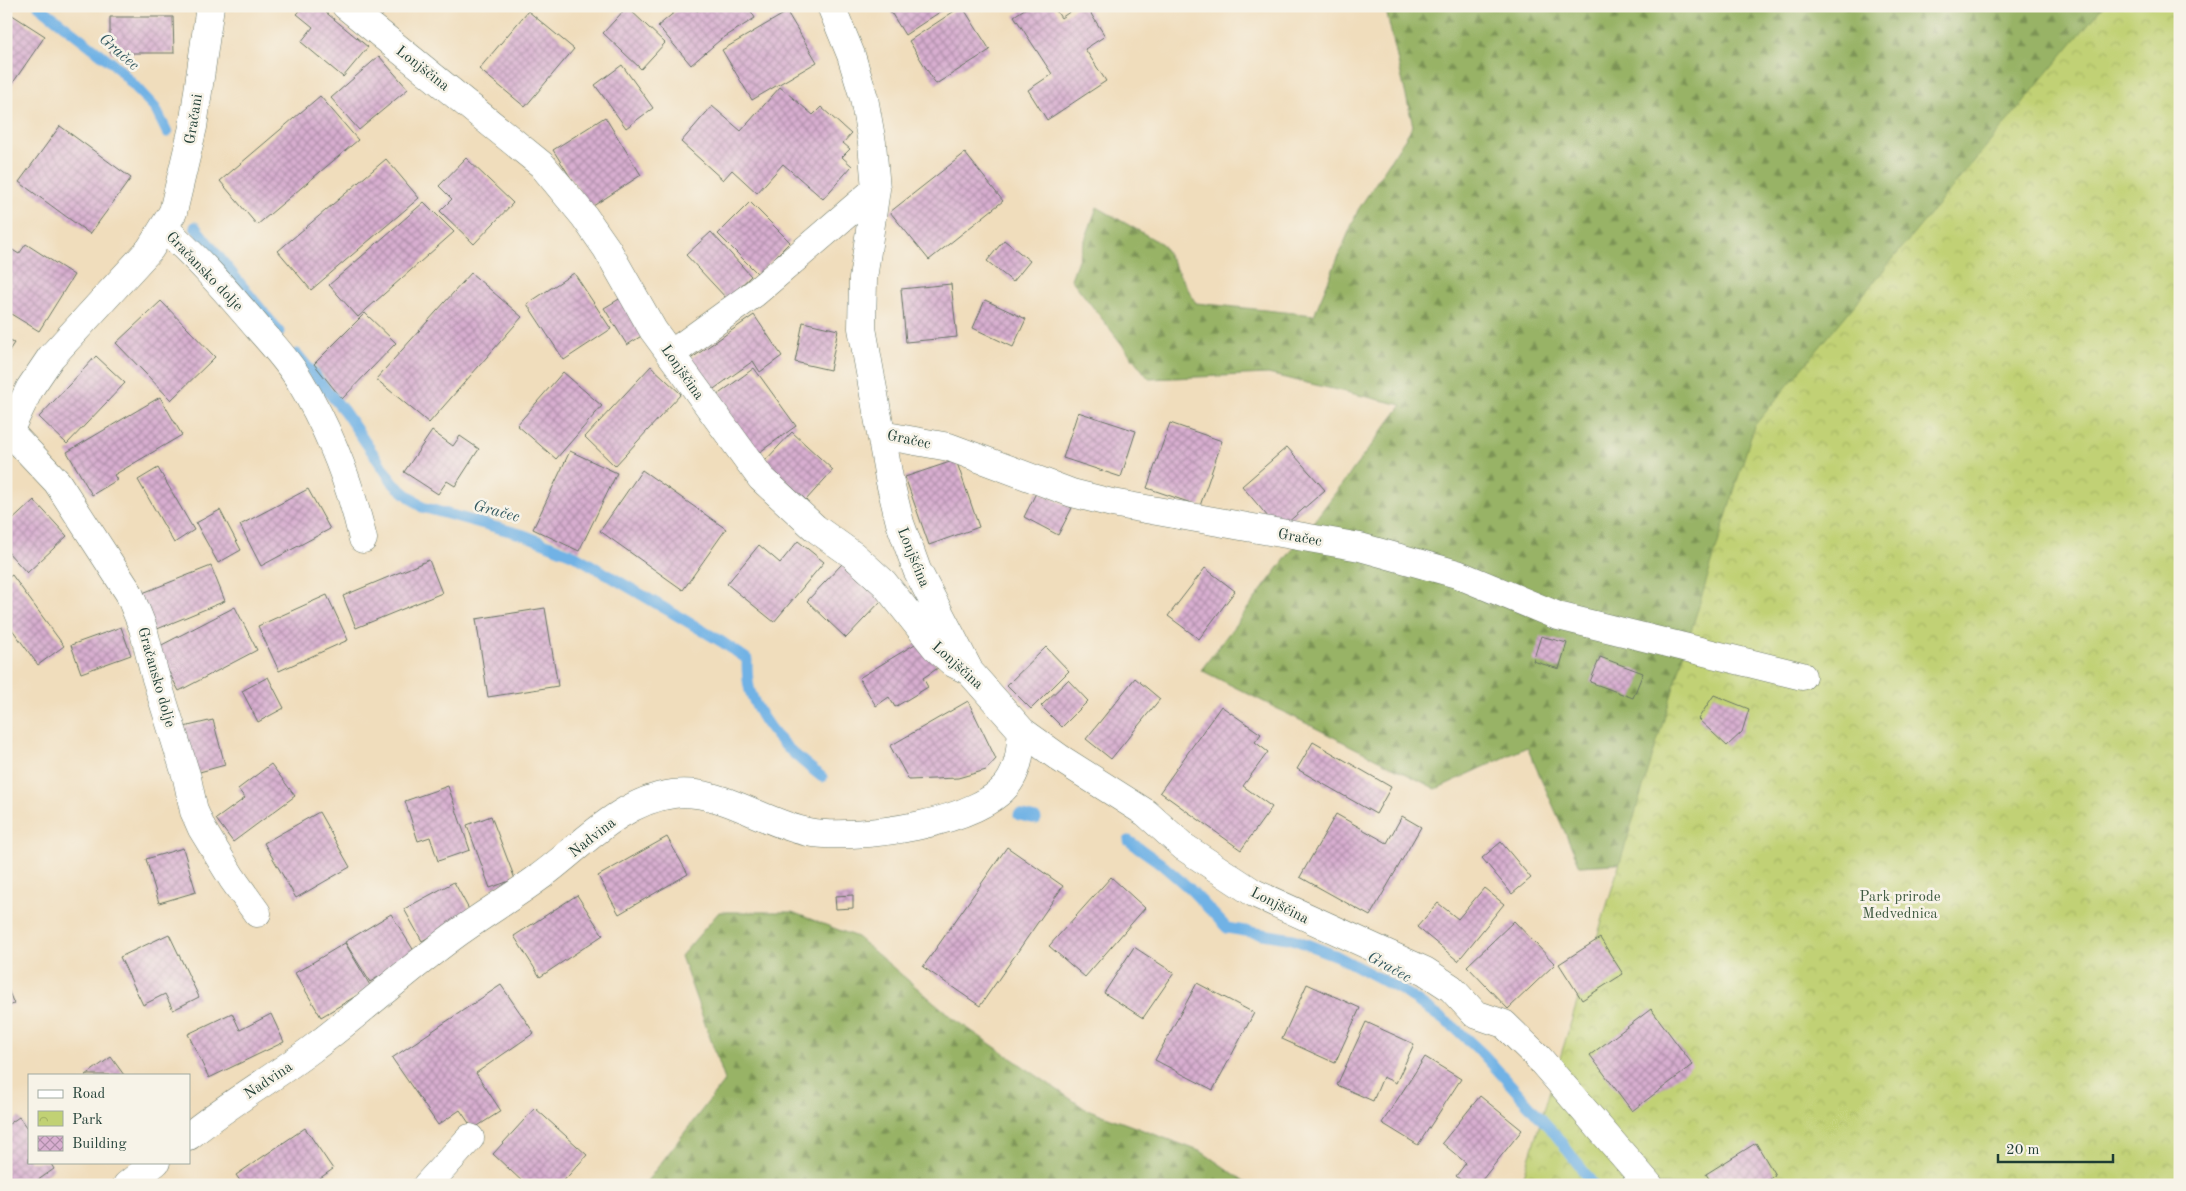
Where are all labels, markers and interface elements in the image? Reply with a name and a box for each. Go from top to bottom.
water label: Gračec [96,31,142,74]
street label: Lonjščina [393,44,452,95]
street label: Gračani [183,93,206,145]
street label: Gračansko dolje [163,230,245,315]
street label: Lonjščina [658,343,706,403]
street label: Gračec [885,429,932,453]
water label: Gračec [472,498,522,526]
street label: Lonjšćina [894,526,932,590]
street label: Gračec [1277,527,1323,550]
street label: Gračansko dolje [134,626,177,729]
street label: Lonjščina [929,639,986,693]
street label: Nadvina [567,815,619,861]
street label: Lonjščina [1248,885,1311,928]
park label: Park prirode Medvednica [1859,890,1941,922]
water label: Gračec [1364,949,1414,986]
street label: Nadvina [242,1060,296,1103]
legend [28,1074,190,1164]
text: Road [72,1087,106,1102]
text: Park [72,1113,103,1128]
scale bar [1998,1131,2114,1163]
text: Building [72,1137,127,1152]
text: 20 m [2006,1143,2040,1158]

